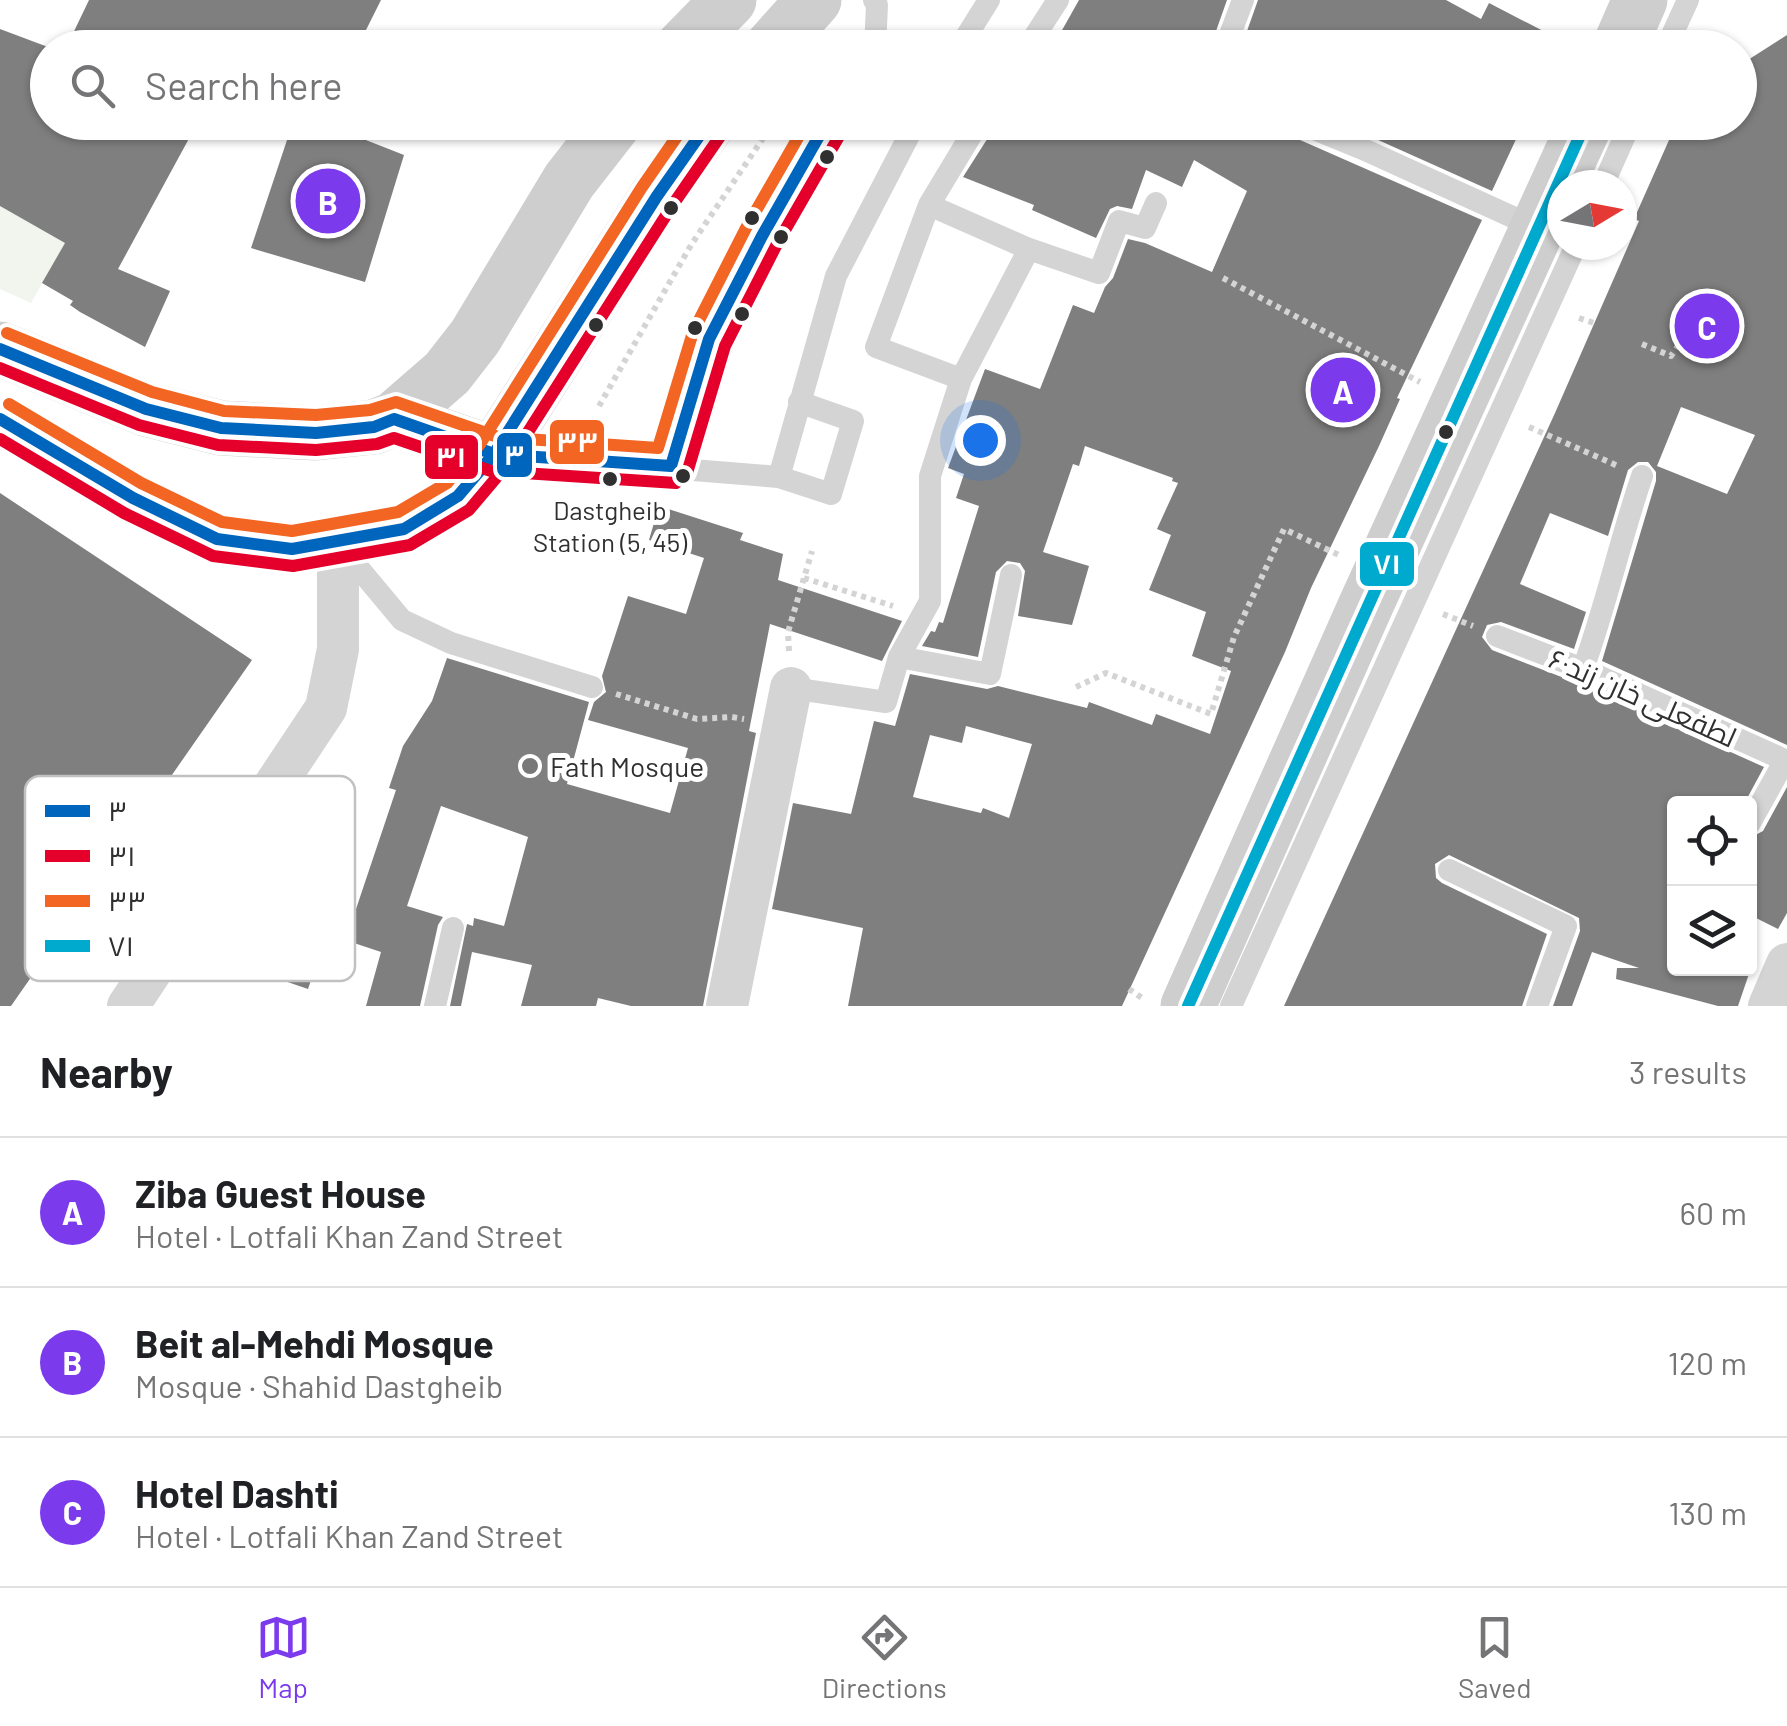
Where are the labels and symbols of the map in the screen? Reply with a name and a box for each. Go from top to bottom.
unlabelled marker [817,147,837,167]
pin: B [296,164,360,238]
north arrow [1547,170,1637,260]
unlabelled marker [661,198,681,218]
unlabelled marker [742,208,762,228]
unlabelled marker [771,227,791,247]
pin: C [1674,288,1740,364]
unlabelled marker [732,304,752,324]
unlabelled marker [586,315,606,335]
unlabelled marker [685,318,705,338]
pin: A [1310,352,1376,428]
your location [955,415,1006,466]
line badge: ۳۳ [548,418,606,466]
unlabelled marker [1436,422,1456,442]
text: ۳۳ [556,424,598,458]
line badge: ۳ [495,431,534,479]
line badge: ۳۱ [423,433,480,481]
text: ۳ [503,437,525,471]
text: ۳۱ [436,439,466,473]
unlabelled marker [673,466,693,486]
marker: Dastgheib Station (5, 45) [600,469,620,489]
place label: Dastgheib Station (5, 45) [533,494,687,557]
line badge: ۷۱ [1358,540,1416,588]
text: ۷۱ [1373,546,1401,580]
street label: لطفعلی خان زند۶۰ [1544,640,1742,754]
place label: Fath Mosque [550,749,704,783]
marker: Fath Mosque [519,755,541,777]
legend [25,776,355,981]
text: ۳ [108,793,127,827]
text: ۳۱ [108,838,136,872]
text: ۳۳ [108,883,146,917]
text: ۷۱ [108,928,134,962]

